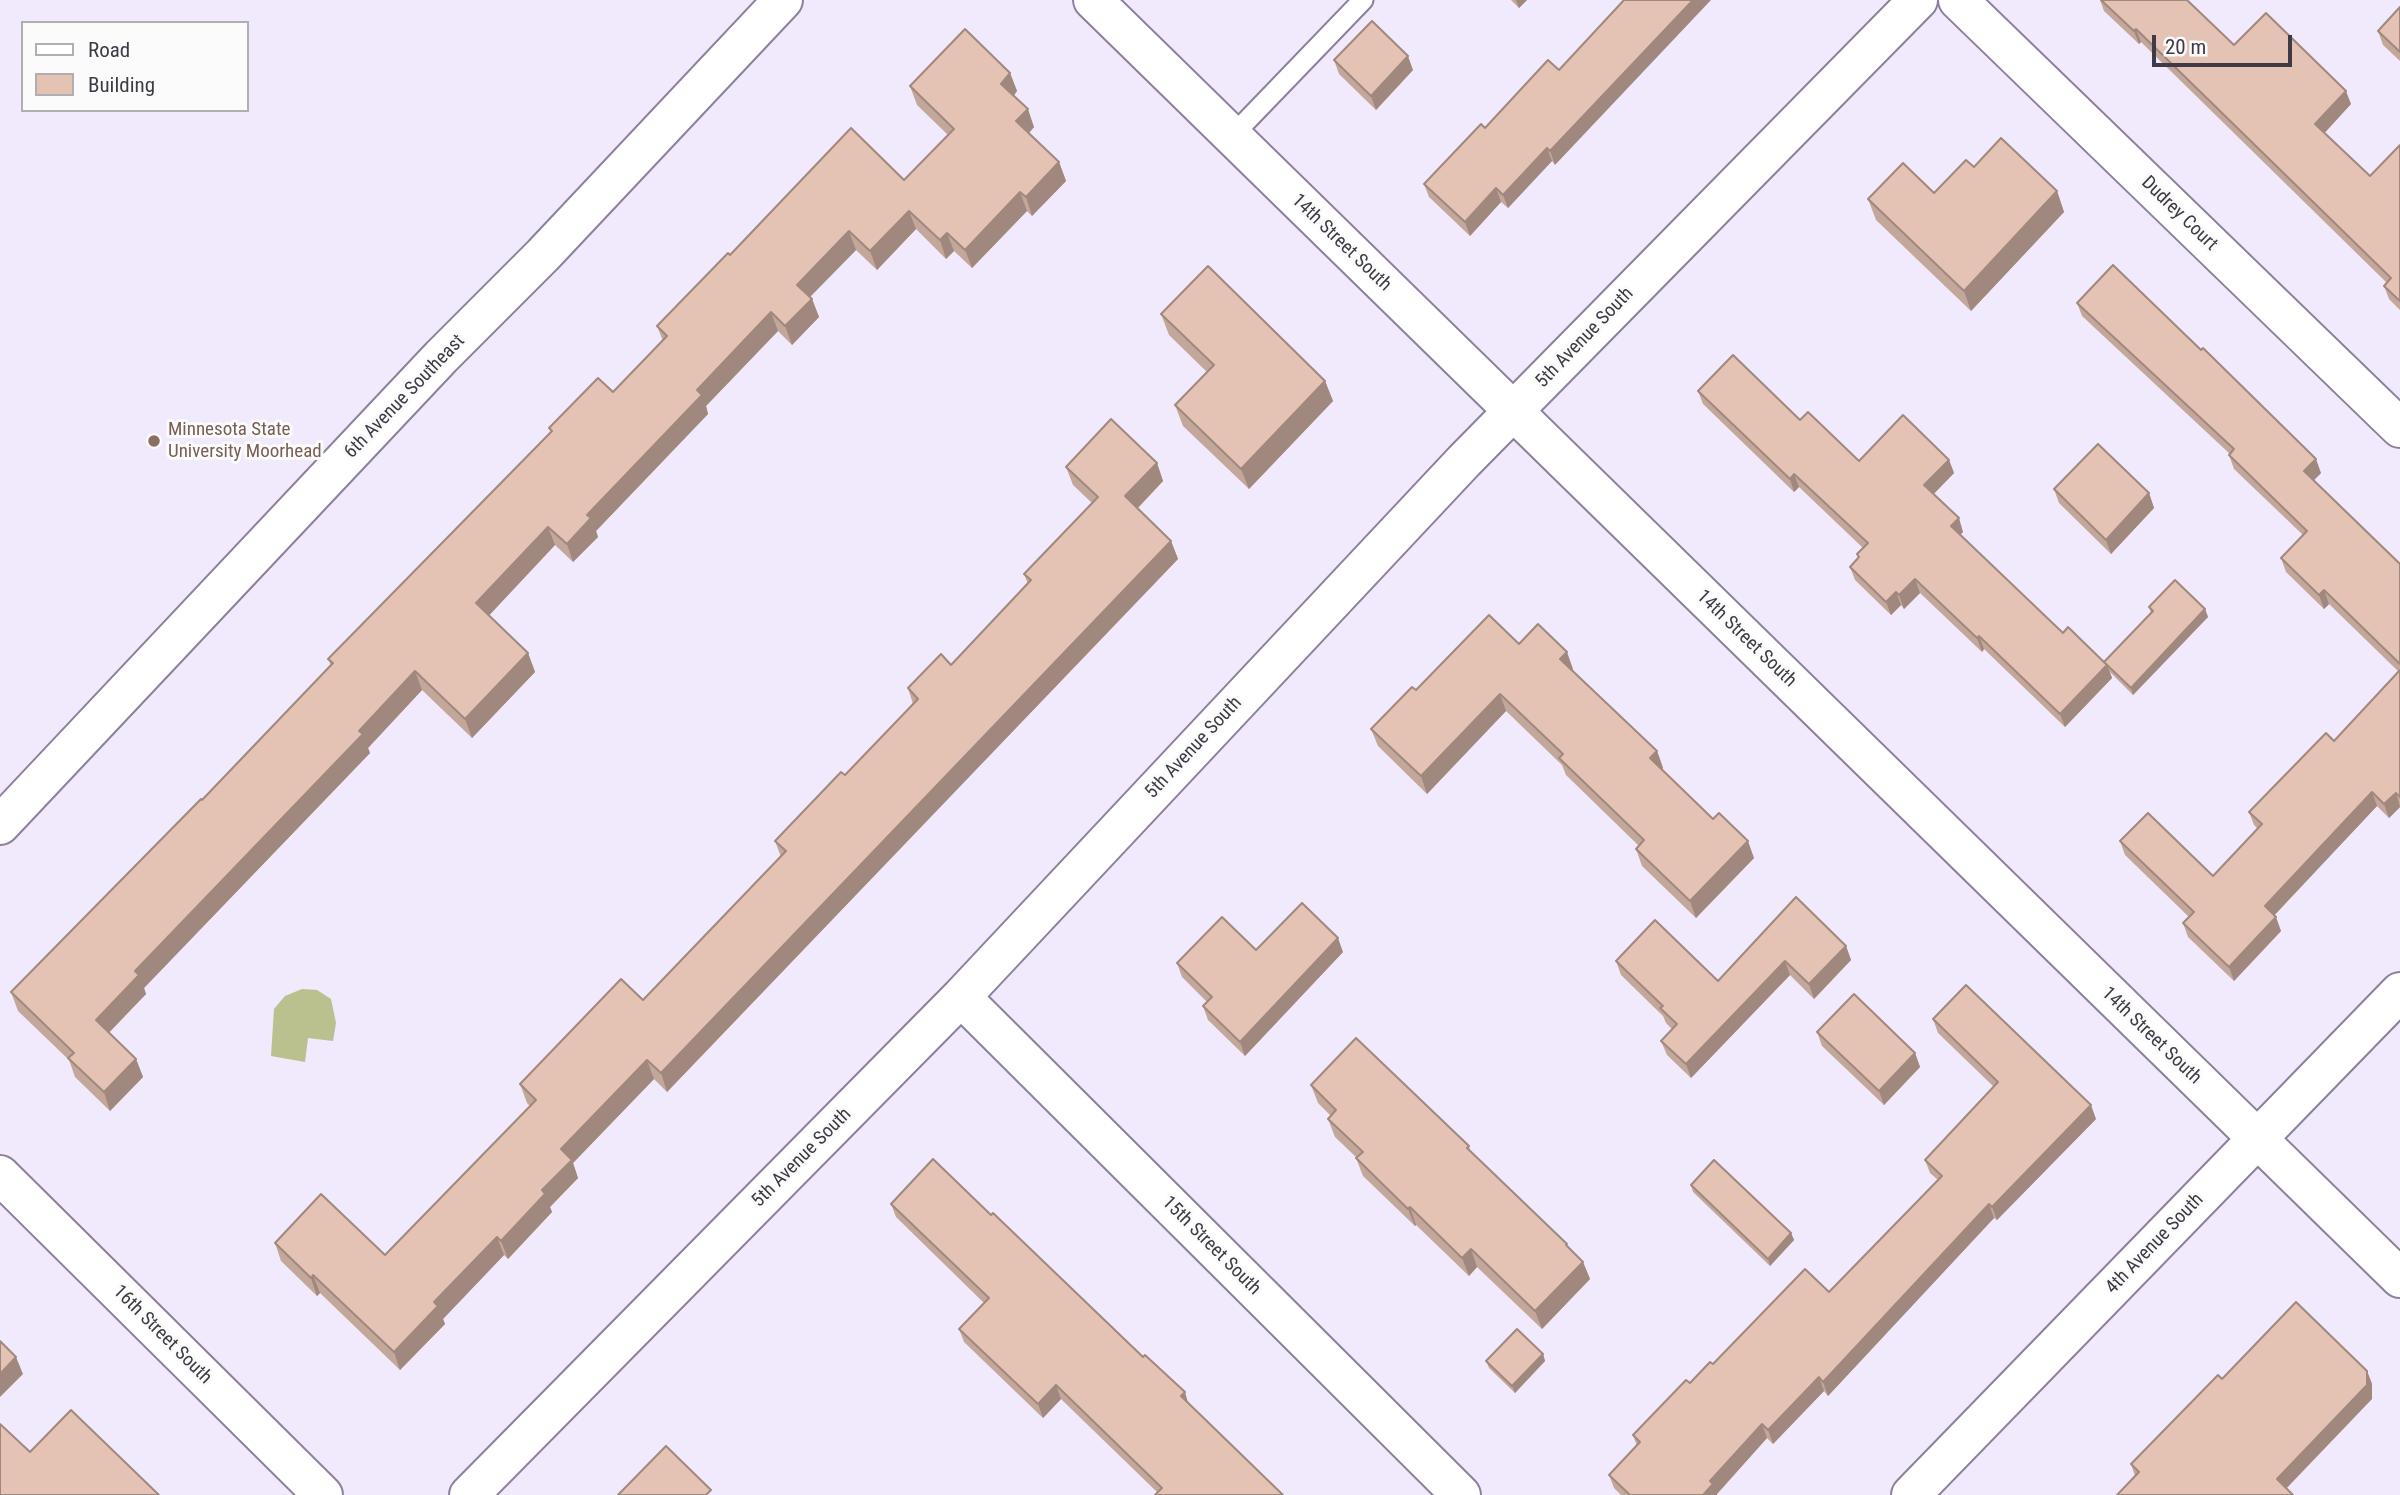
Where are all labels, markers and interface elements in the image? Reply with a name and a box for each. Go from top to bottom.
legend [21,21,248,112]
scale bar [2155,21,2295,65]
text: 20 m [2165,35,2206,59]
text: Road [88,38,130,62]
text: Building [88,73,155,97]
street label: Dudrey Court [2136,172,2222,256]
street label: 14th Street South [1286,190,1396,296]
street label: 5th Avenue South [1531,283,1639,393]
street label: 6th Avenue Southeast [340,330,470,464]
place label: Minnesota State University Moorhead [168,419,322,463]
marker: Minnesota State University Moorhead [146,433,162,449]
street label: 14th Street South [1691,586,1801,692]
street label: 5th Avenue South [1141,692,1247,804]
street label: 14th Street South [2096,983,2206,1089]
street label: 5th Avenue South [748,1104,856,1212]
street label: 4th Avenue South [2101,1189,2209,1299]
street label: 15th Street South [1157,1192,1265,1300]
street label: 16th Street South [108,1281,216,1389]

